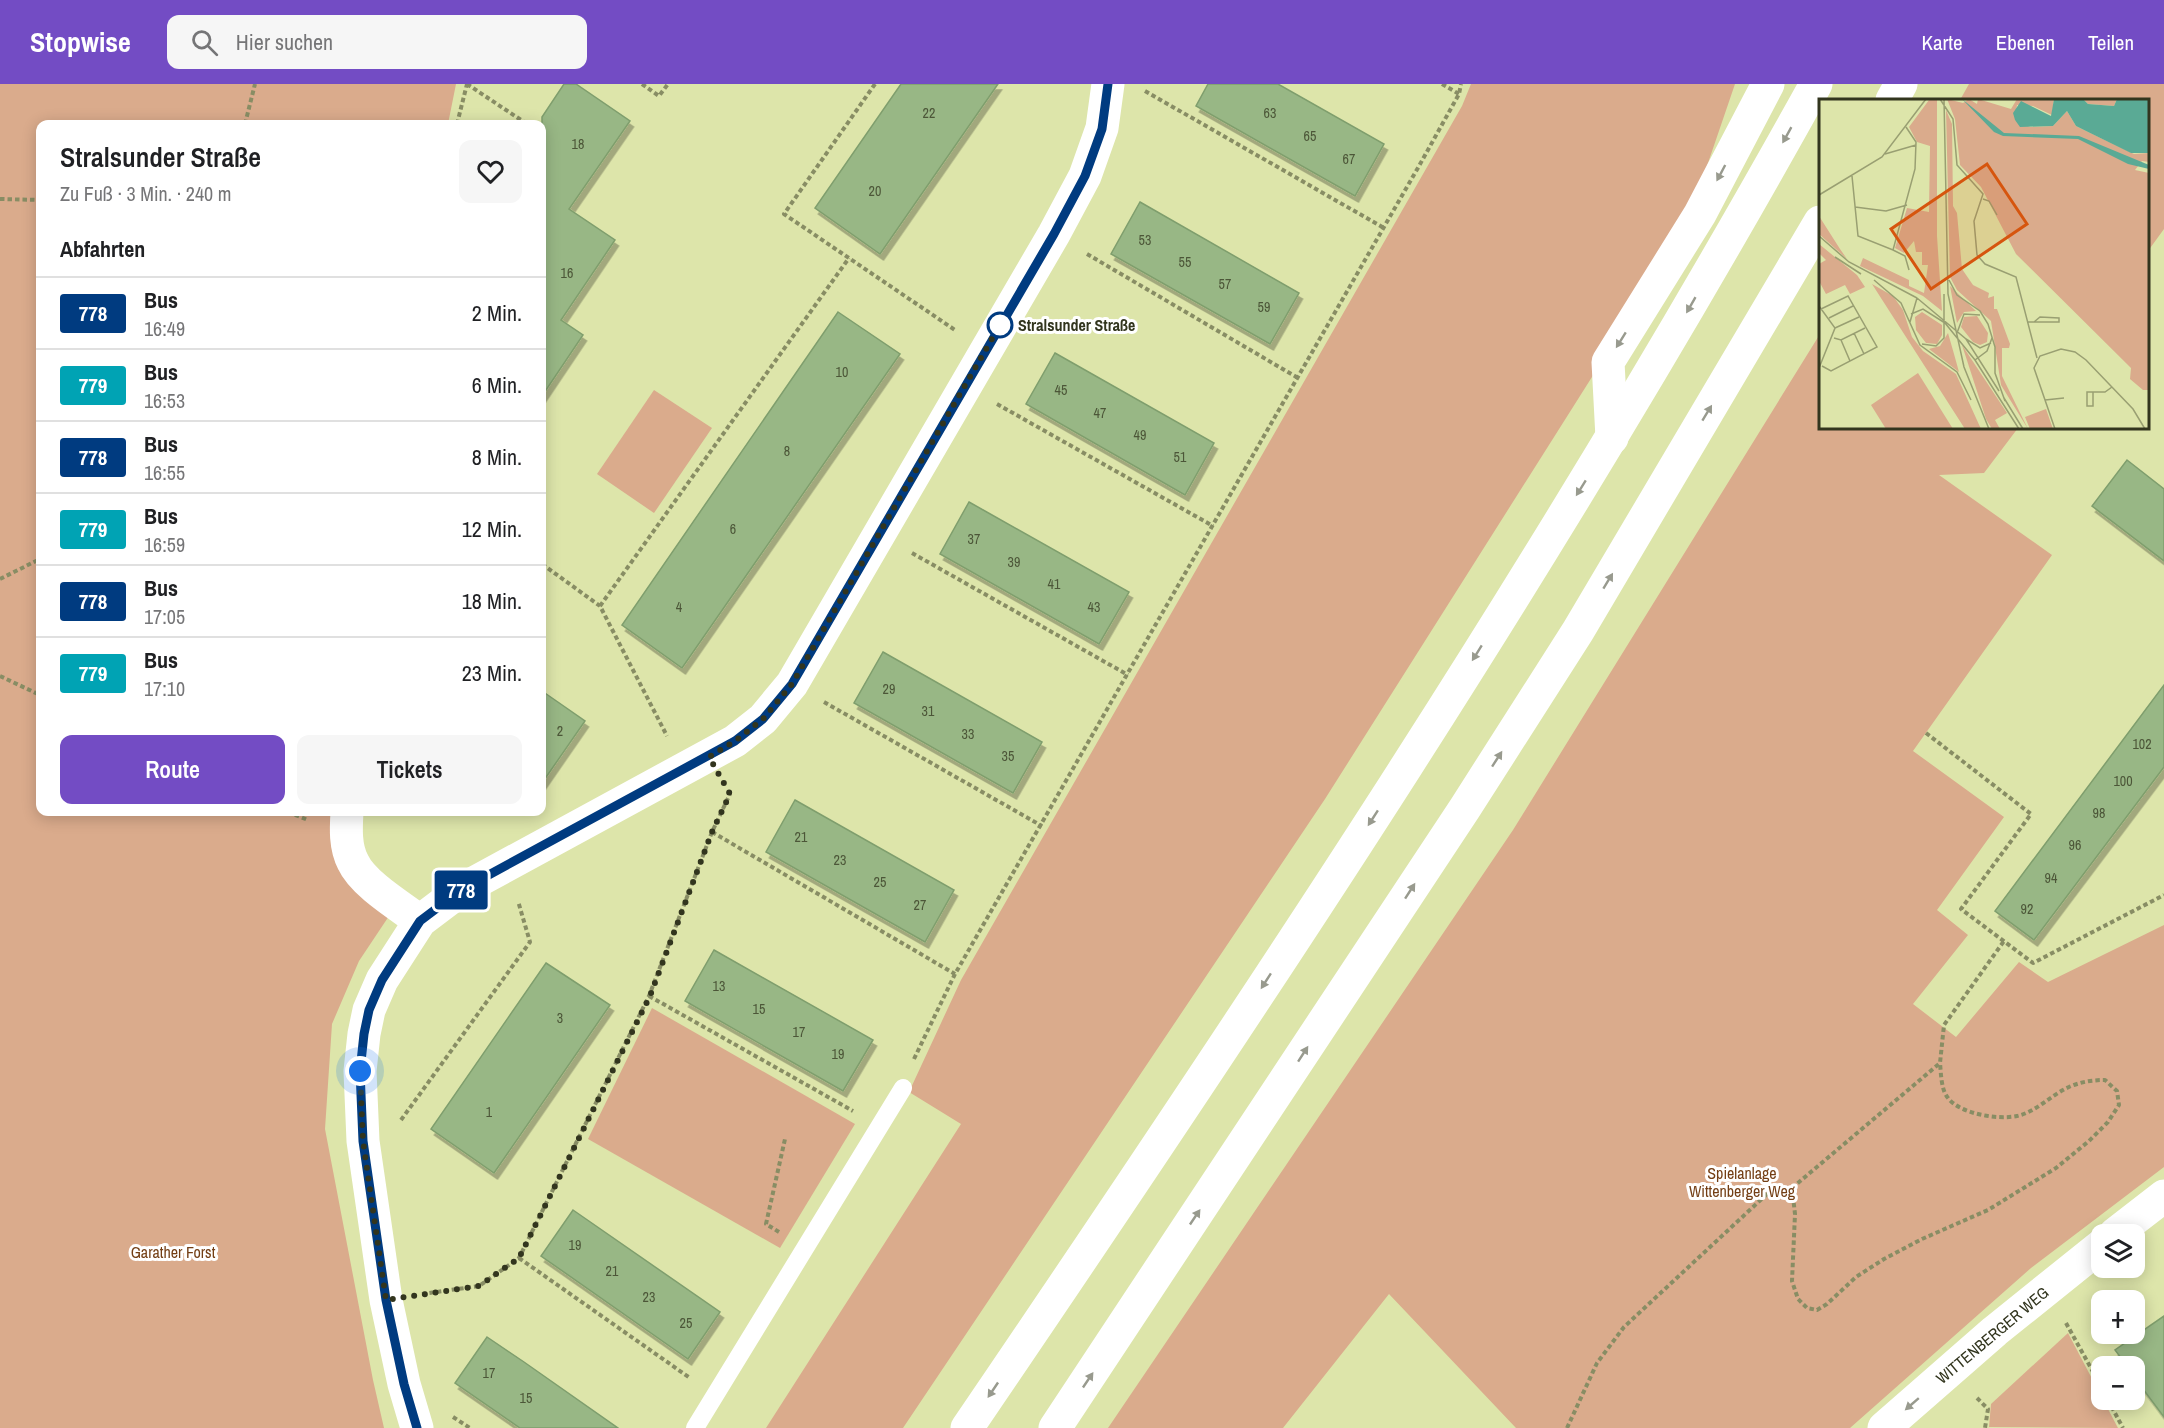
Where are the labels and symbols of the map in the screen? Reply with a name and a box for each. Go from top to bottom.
inset map [1819,99,2149,429]
house number: 22 [923,104,935,122]
house number: 63 [1264,104,1276,122]
house number: 65 [1304,127,1316,145]
one-way arrow [1782,127,1792,144]
house number: 18 [572,135,584,153]
house number: 67 [1343,150,1355,168]
one-way arrow [1717,164,1727,182]
house number: 20 [869,182,881,200]
house number: 53 [1139,231,1151,249]
house number: 55 [1179,253,1191,271]
house number: 16 [561,264,573,282]
house number: 57 [1219,275,1231,293]
one-way arrow [1686,296,1696,313]
house number: 59 [1258,298,1270,316]
marker: Stralsunder Straße [987,312,1013,338]
place label: Stralsunder Straße [1018,314,1135,336]
one-way arrow [1616,332,1627,348]
house number: 10 [836,363,848,381]
house number: 45 [1055,381,1067,399]
house number: 47 [1094,404,1106,422]
one-way arrow [1702,405,1713,421]
house number: 49 [1134,426,1146,444]
house number: 8 [784,442,790,460]
house number: 51 [1174,448,1187,466]
one-way arrow [1575,480,1586,496]
house number: 6 [730,520,736,538]
house number: 37 [968,530,980,548]
house number: 39 [1008,553,1020,571]
one-way arrow [1603,572,1613,589]
house number: 41 [1048,575,1061,593]
house number: 4 [676,598,683,616]
house number: 43 [1088,598,1100,616]
one-way arrow [1472,645,1483,661]
house number: 29 [883,680,895,698]
house number: 31 [922,702,935,720]
house number: 2 [557,722,563,740]
house number: 33 [962,725,974,743]
house number: 102 [2132,735,2152,753]
house number: 35 [1002,747,1014,765]
one-way arrow [1491,750,1502,767]
house number: 100 [2113,772,2133,790]
house number: 98 [2093,804,2105,822]
one-way arrow [1368,810,1379,826]
house number: 21 [795,828,808,846]
house number: 96 [2069,836,2081,854]
house number: 23 [834,851,846,869]
house number: 94 [2045,869,2058,887]
line badge: 778 [426,870,496,910]
house number: 25 [874,873,886,891]
one-way arrow [1404,884,1416,900]
house number: 27 [914,896,926,914]
house number: 92 [2021,900,2033,918]
one-way arrow [1261,973,1272,989]
house number: 13 [713,977,725,995]
house number: 15 [753,1000,765,1018]
house number: 3 [557,1009,563,1027]
house number: 17 [793,1023,805,1041]
house number: 19 [832,1045,844,1063]
one-way arrow [1297,1047,1309,1063]
your location [345,1056,375,1086]
house number: 1 [486,1103,493,1121]
park label: Spielanlage Wittenberger Weg [1689,1162,1796,1202]
one-way arrow [1190,1209,1201,1225]
house number: 19 [569,1236,581,1254]
park label: Garather Forst [131,1241,216,1263]
house number: 21 [606,1262,619,1280]
street label: WITTENBERGER WEG [1931,1281,2053,1389]
house number: 23 [643,1288,655,1306]
house number: 25 [680,1314,692,1332]
house number: 17 [483,1364,495,1382]
one-way arrow [1082,1372,1094,1388]
one-way arrow [987,1381,999,1397]
house number: 15 [520,1389,532,1407]
one-way arrow [1905,1397,1920,1410]

